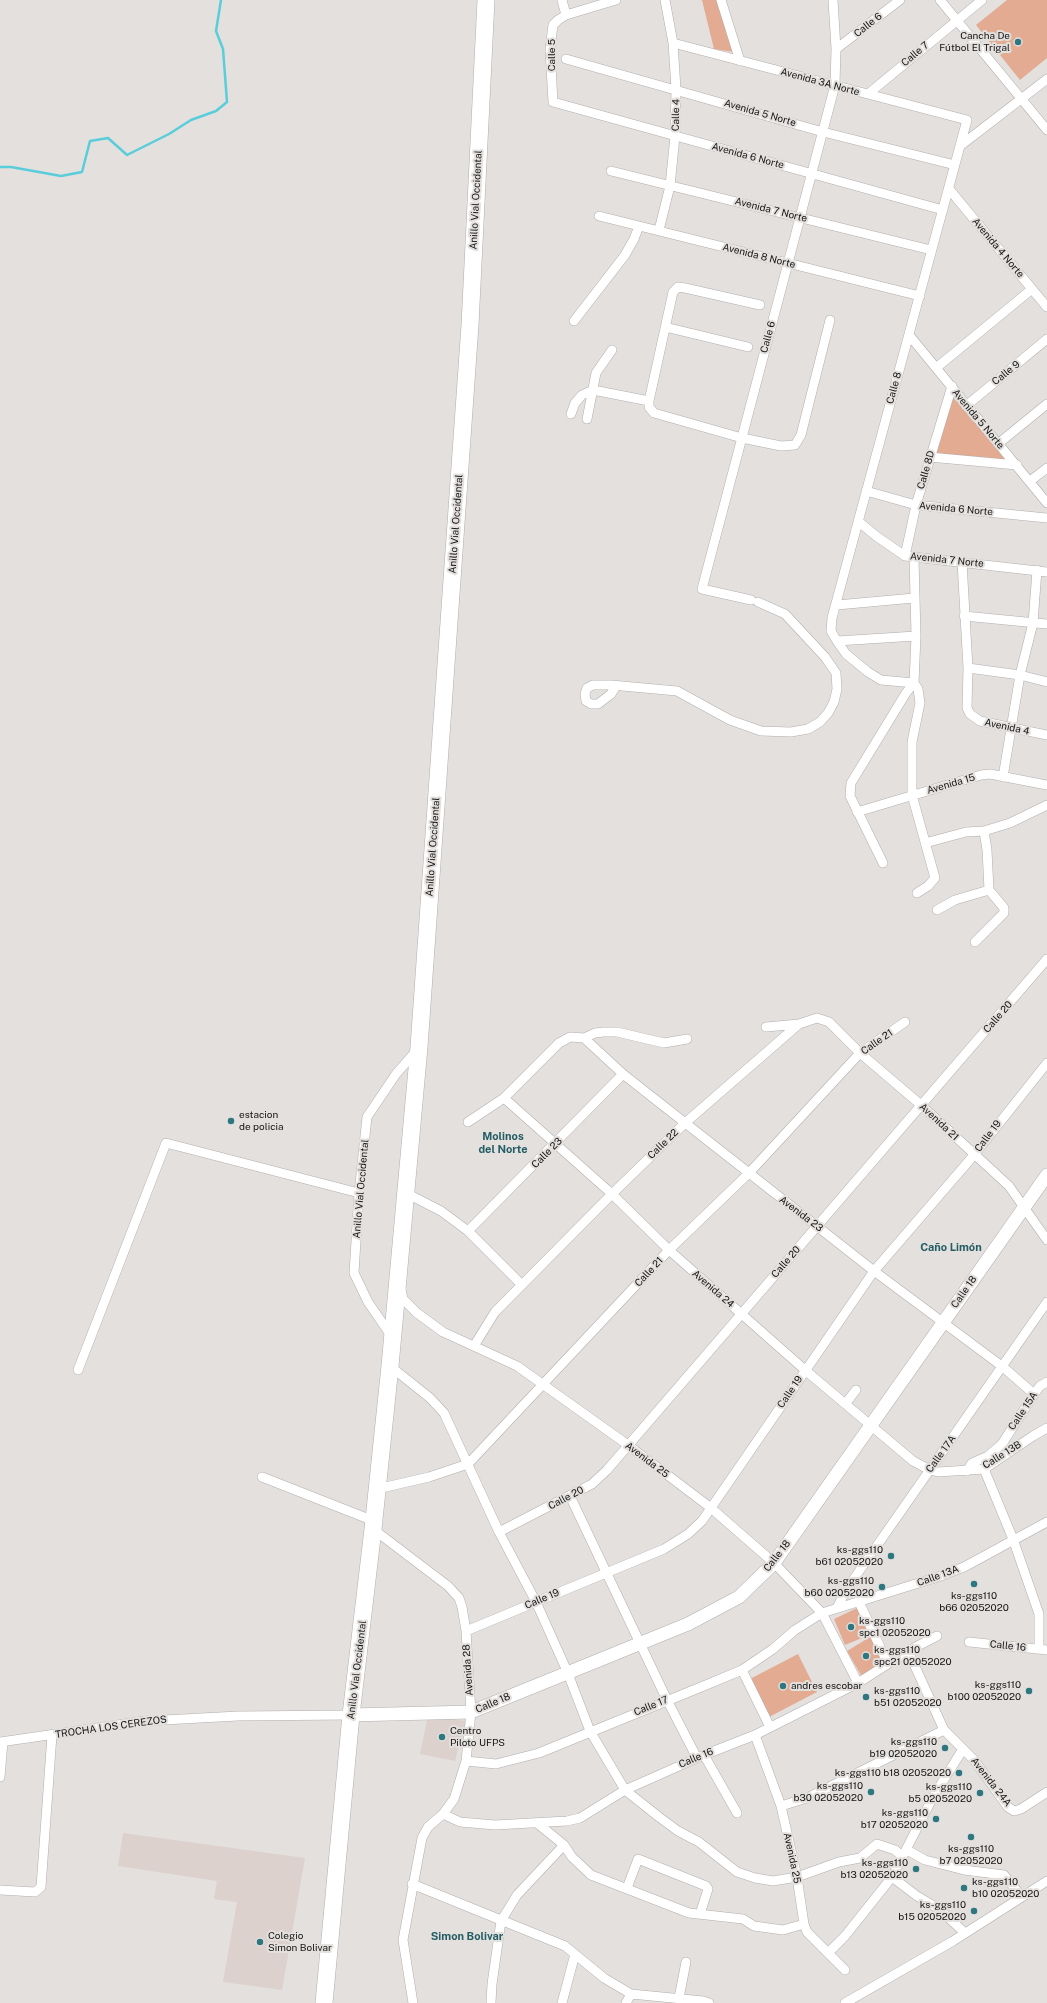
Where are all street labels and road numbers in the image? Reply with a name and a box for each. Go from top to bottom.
street label: Calle 6 [852,10,884,40]
street label: Calle 5 [546,39,558,71]
street label: Calle 7 [899,39,931,69]
street label: Avenida 3A Norte [779,66,861,98]
street label: Avenida 5 Norte [723,97,797,129]
street label: Calle 4 [670,99,682,131]
street label: Avenida 6 Norte [711,141,785,171]
street label: Anillo Vial Occidental [467,150,485,250]
street label: Avenida 7 Norte [734,195,808,225]
street label: Avenida 4 Norte [970,216,1026,280]
street label: Avenida 8 Norte [721,241,797,271]
street label: Calle 6 [758,320,778,354]
street label: Calle 9 [990,358,1022,388]
street label: Calle 8 [884,371,904,405]
street label: Avenida 5 Norte [949,387,1007,451]
street label: Calle 8D [915,449,937,491]
street label: Anillo Vial Occidental [447,474,465,574]
street label: Avenida 6 Norte [918,500,994,518]
street label: Avenida 7 Norte [910,550,984,570]
street label: Avenida 4 [983,716,1031,738]
street label: Avenida 15 [925,771,977,797]
street label: Anillo Vial Occidental [424,797,442,897]
street label: Calle 20 [981,999,1015,1035]
street label: Calle 21 [859,1027,895,1057]
street label: Avenida 21 [917,1101,961,1143]
street label: Calle 19 [972,1118,1004,1154]
street label: Calle 22 [645,1126,681,1162]
street label: Calle 23 [529,1135,565,1171]
street label: Anillo Vial Occidental [351,1139,371,1239]
street label: Avenida 23 [777,1194,825,1234]
street label: Calle 20 [769,1244,803,1280]
street label: Calle 21 [632,1255,666,1289]
street label: Avenida 24 [690,1268,736,1310]
street label: Calle 18 [949,1274,979,1310]
street label: Calle 19 [775,1374,805,1410]
street label: Calle 15A [1006,1390,1040,1432]
street label: Calle 17A [923,1433,959,1475]
street label: Calle 13B [981,1438,1023,1472]
street label: Avenida 25 [623,1440,671,1480]
street label: Calle 20 [546,1484,586,1512]
street label: Calle 18 [761,1538,793,1574]
street label: Calle 13A [915,1563,961,1589]
street label: Calle 19 [523,1586,561,1612]
street label: Anillo Vial Occidental [345,1620,369,1720]
street label: Calle 16 [989,1638,1027,1654]
street label: Avenida 28 [460,1644,476,1696]
street label: Calle 18 [474,1690,512,1716]
street label: Calle 17 [632,1694,670,1718]
street label: TROCHA LOS CEREZOS [54,1713,168,1741]
street label: Calle 16 [677,1745,715,1771]
street label: Avenida 24A [968,1755,1014,1809]
street label: Avenida 25 [781,1831,803,1885]

